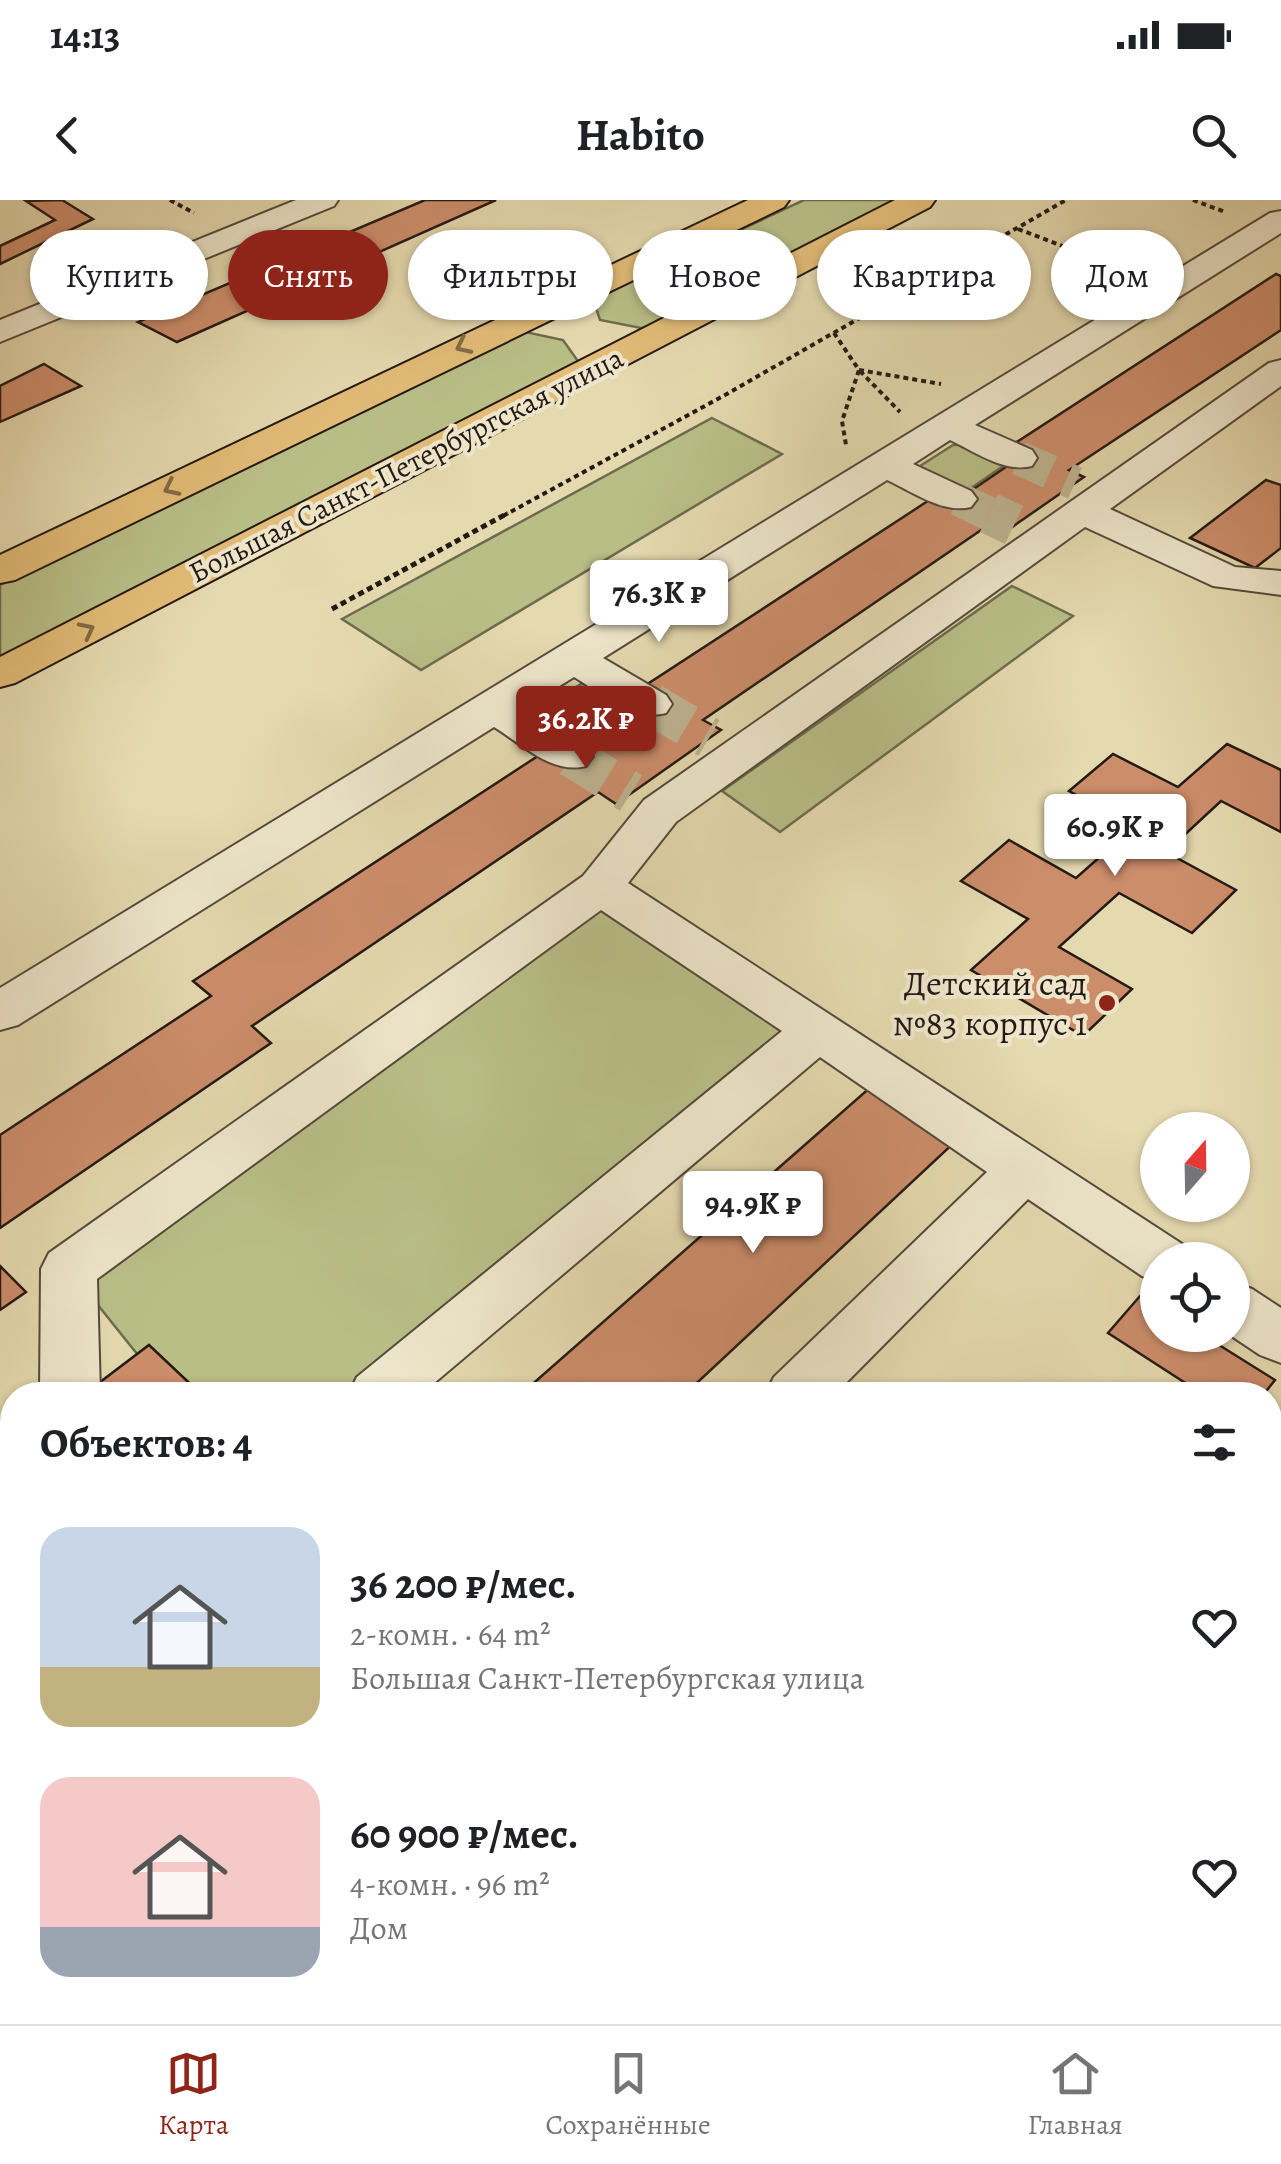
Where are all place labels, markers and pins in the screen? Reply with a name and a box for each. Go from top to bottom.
pin: 76.3K ₽ [567,560,751,645]
pin: 36.2K ₽ [494,686,678,771]
pin: 60.9K ₽ [1023,794,1207,879]
place label: Детский сад №83 корпус 1 [892,959,1087,1047]
marker: Детский сад №83 корпус 1 [1096,992,1118,1014]
pin: 94.9K ₽ [661,1171,845,1256]

